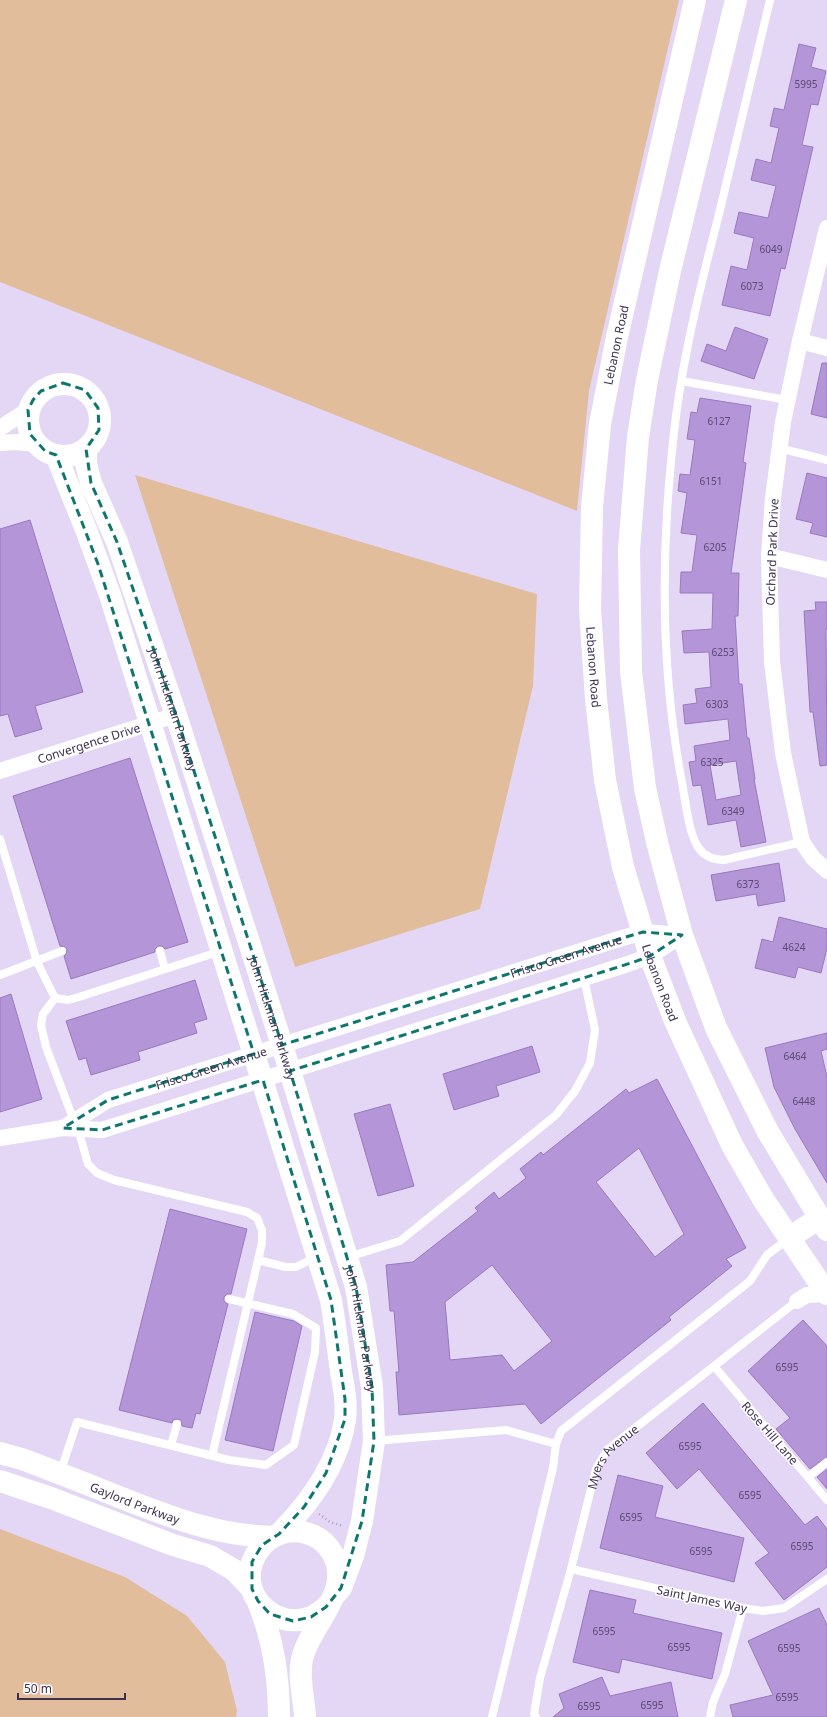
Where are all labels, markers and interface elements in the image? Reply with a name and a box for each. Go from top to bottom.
house number: 5995 [795,77,818,91]
house number: 6049 [760,242,783,256]
house number: 6073 [741,279,764,293]
street label: Lebanon Road [599,304,633,386]
house number: 6127 [708,414,731,428]
house number: 6151 [700,474,722,488]
street label: Orchard Park Drive [762,498,782,606]
house number: 6205 [704,540,727,554]
street label: Lebanon Road [583,626,605,708]
street label: John Hickman Parkway [145,645,202,774]
house number: 6253 [712,645,735,659]
house number: 6303 [706,697,729,711]
street label: Convergence Drive [35,718,142,767]
house number: 6325 [701,755,724,769]
house number: 6349 [722,804,745,818]
house number: 6373 [737,877,760,891]
street label: Frisco Green Avenue [508,930,624,981]
house number: 4624 [783,940,806,954]
street label: Lebanon Road [638,942,683,1024]
street label: John Hickman Parkway [245,953,301,1083]
street label: Frisco Green Avenue [153,1042,269,1093]
house number: 6464 [784,1049,807,1063]
house number: 6448 [793,1094,816,1108]
street label: John Hickman Parkway [341,1262,381,1394]
house number: 6595 [776,1360,799,1374]
street label: Rose Hill Lane [738,1398,802,1469]
street label: Myers Avenue [583,1420,642,1491]
house number: 6595 [679,1439,702,1453]
street label: Gaylord Parkway [88,1478,183,1528]
house number: 6595 [739,1488,762,1502]
house number: 6595 [620,1510,643,1524]
house number: 6595 [791,1539,814,1553]
house number: 6595 [690,1544,713,1558]
street label: Saint James Way [655,1581,750,1617]
house number: 6595 [593,1624,616,1638]
house number: 6595 [668,1640,691,1654]
house number: 6595 [778,1641,801,1655]
scale bar [18,1675,125,1701]
text: 50 m [24,1680,52,1697]
house number: 6595 [776,1690,799,1704]
house number: 6595 [641,1698,664,1712]
house number: 6595 [578,1699,601,1713]

